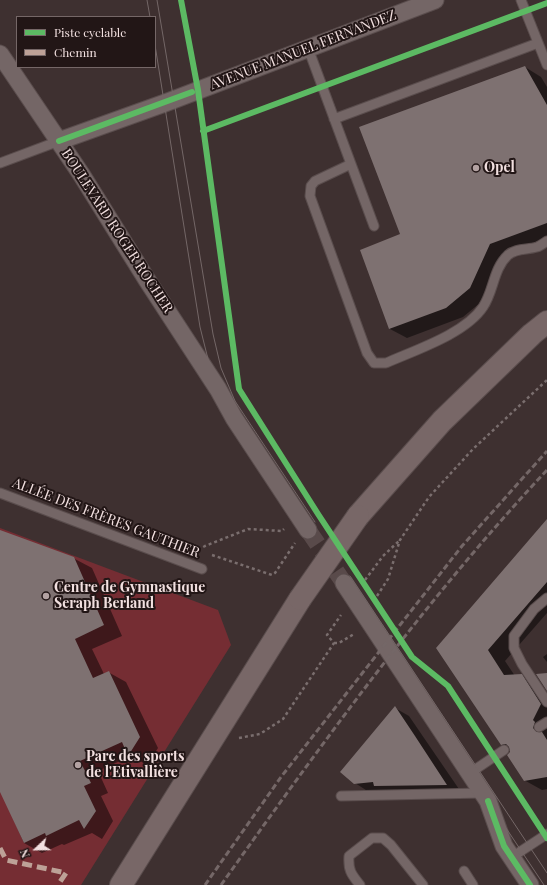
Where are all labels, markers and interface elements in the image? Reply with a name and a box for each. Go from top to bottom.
street label: AVENUE MANUEL FERNANDEZ [208,7,398,93]
legend [16,16,156,68]
text: Piste cyclable [54,24,126,40]
text: Chemin [54,44,97,60]
street label: BOULEVARD ROGER ROCHER [58,146,176,316]
place label: Opel [484,160,515,176]
marker: Opel [471,163,481,173]
street label: ALLÉE DES FRÈRES GAUTHIER [10,474,202,562]
place label: Centre de Gymnastique Seraph Berland [54,580,205,612]
marker: Centre de Gymnastique Seraph Berland [41,591,51,601]
place label: Parc des sports de l'Etivallière [86,749,184,782]
marker: Parc des sports de l'Etivallière [73,760,83,770]
north arrow [16,829,56,869]
text: N [16,847,33,860]

